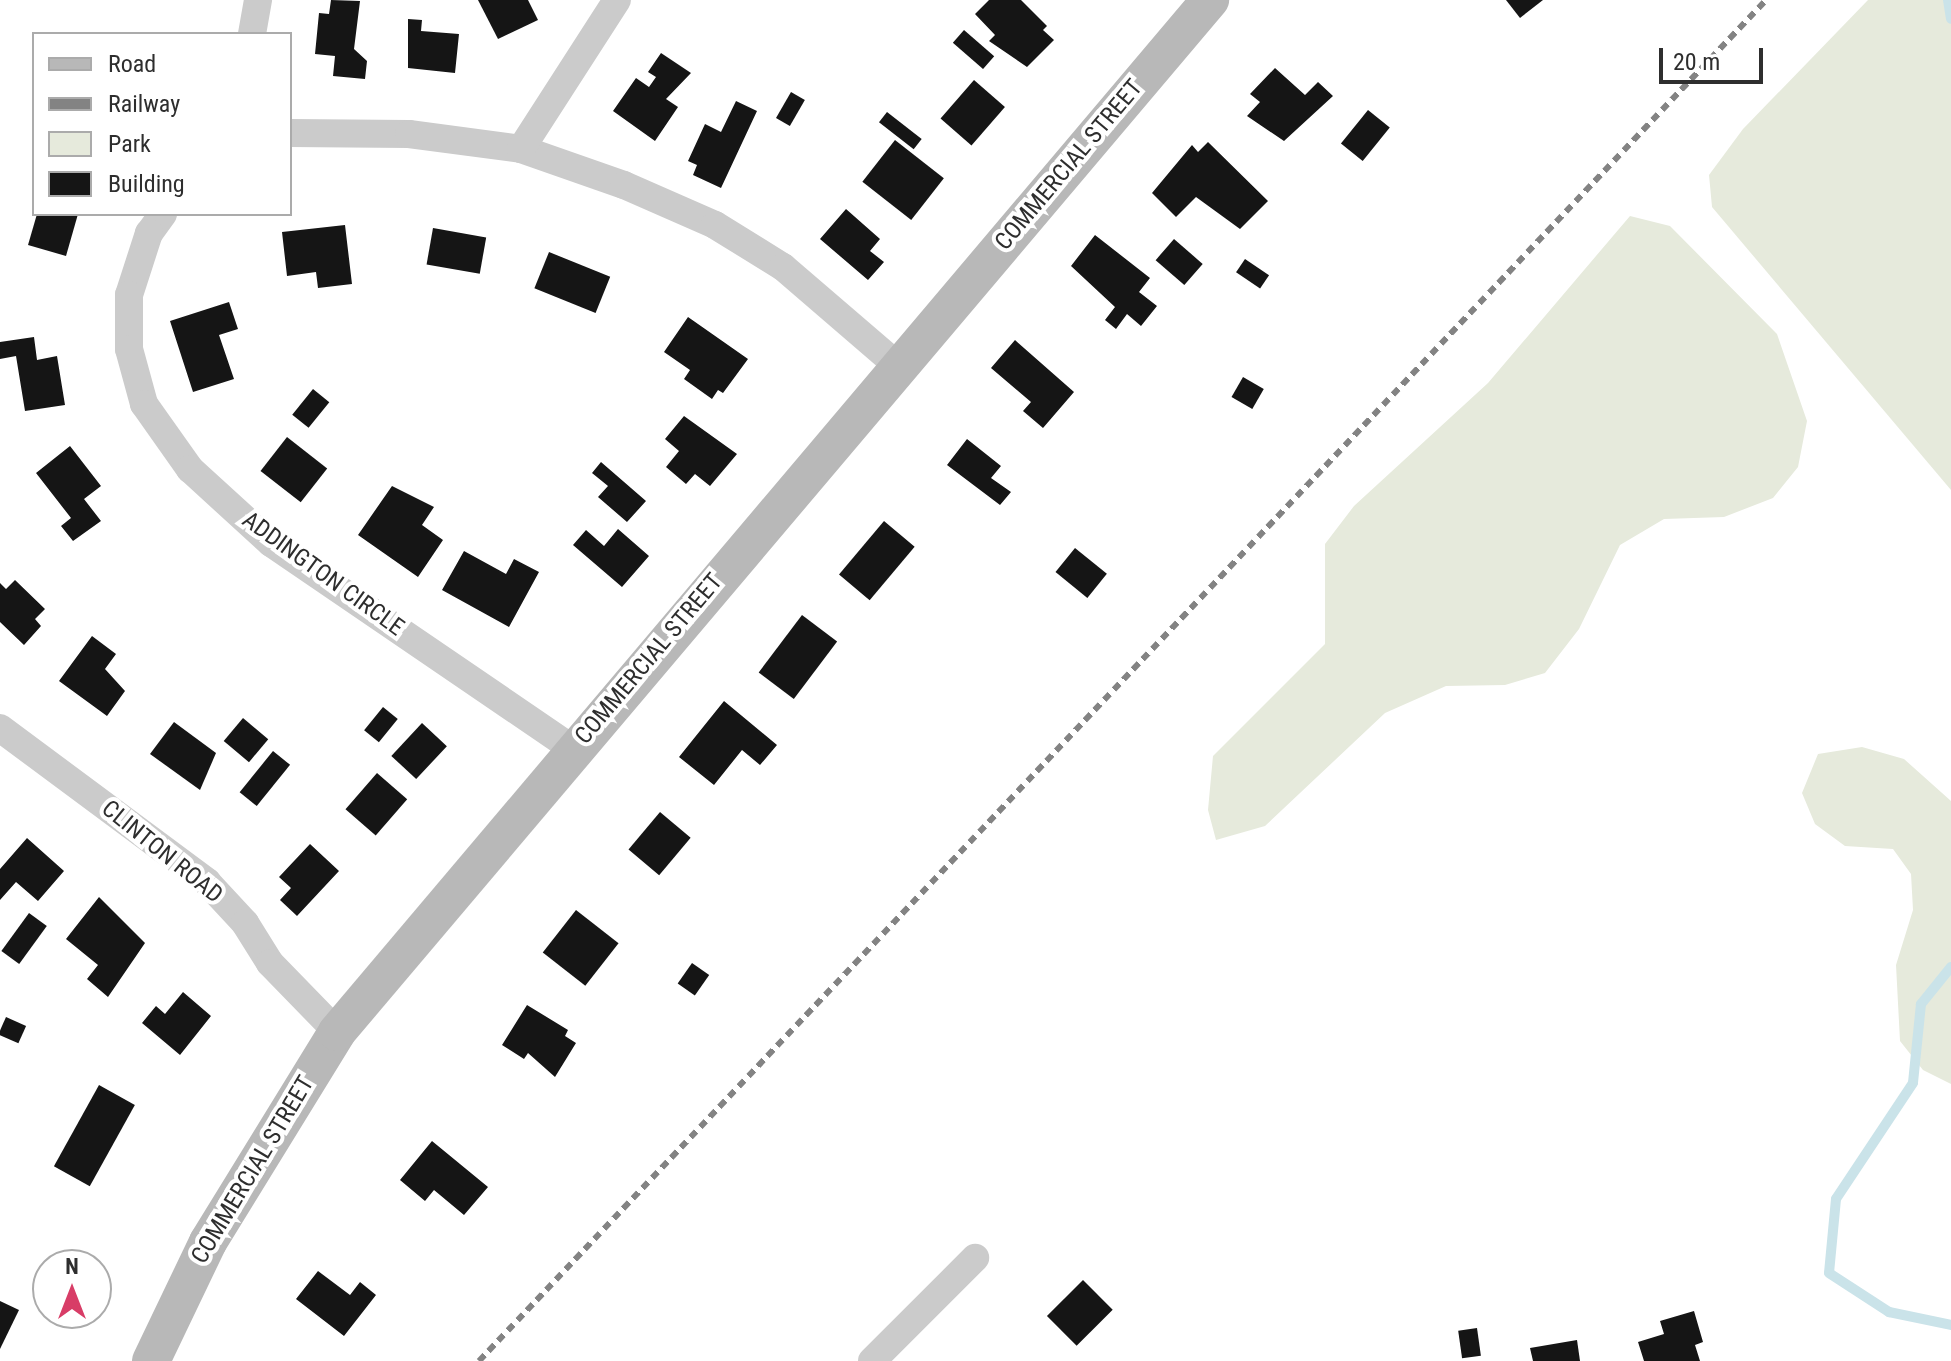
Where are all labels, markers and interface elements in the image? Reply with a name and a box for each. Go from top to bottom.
legend [32,32,292,216]
scale bar [1663,32,1767,82]
text: 20 m [1673,48,1720,76]
text: Road [108,50,156,78]
street label: COMMERCIAL STREET [989,74,1149,256]
text: Railway [108,90,180,118]
text: Park [108,130,151,158]
text: Building [108,170,185,198]
street label: ADDINGTON CIRCLE [237,506,409,642]
street label: COMMERCIAL STREET [569,568,729,750]
street label: CLINTON ROAD [96,795,228,909]
street label: COMMERCIAL STREET [186,1071,320,1269]
north arrow [32,1249,112,1329]
text: N [65,1254,79,1279]

